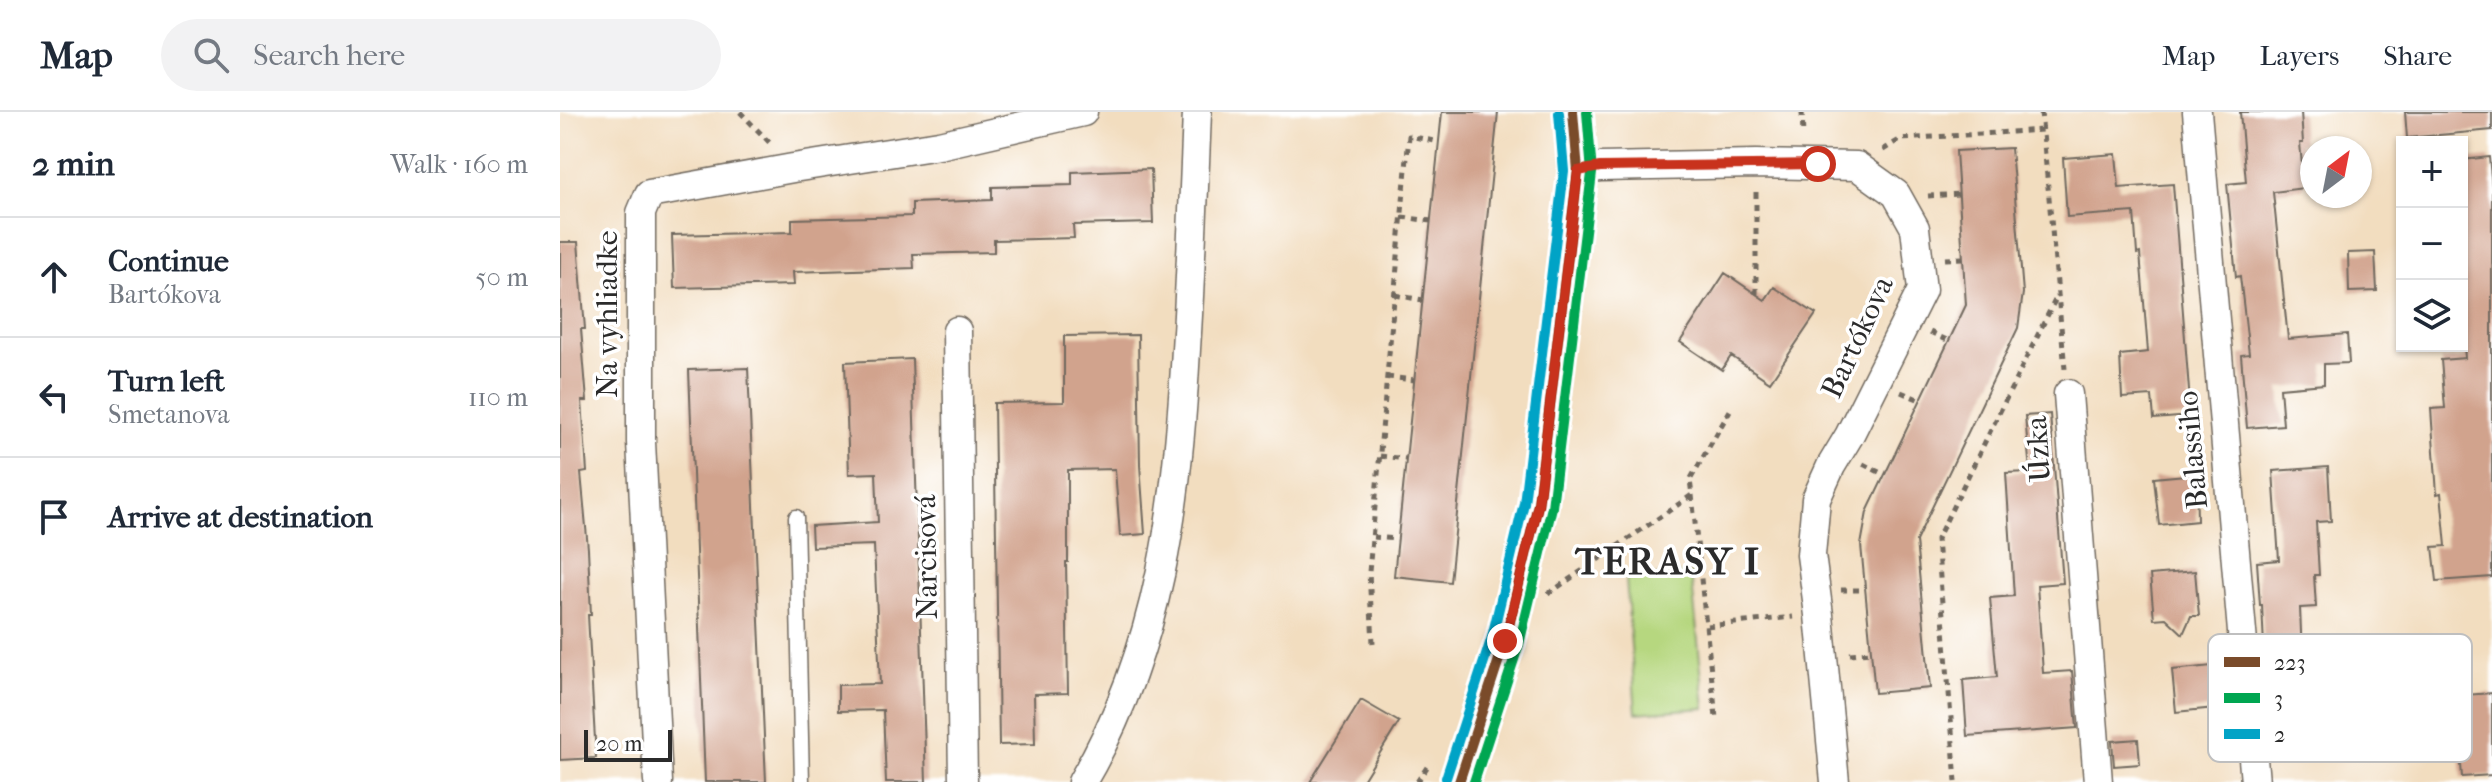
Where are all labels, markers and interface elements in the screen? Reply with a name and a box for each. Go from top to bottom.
search box [161,19,721,91]
text: Map [40,33,113,78]
icon: search [189,33,233,77]
text: Search here [253,38,405,73]
text: Map [2162,39,2215,72]
text: Layers [2259,39,2339,72]
text: Share [2383,39,2452,72]
north arrow [2300,136,2372,208]
map controls [2396,136,2468,352]
button: + [2396,136,2468,208]
text: 2 min [32,144,115,184]
route start [1800,146,1836,182]
text: Walk · 160 m [390,149,528,180]
button: − [2396,208,2468,280]
street label: Na vyhliadke [590,230,625,398]
text: Continue [108,244,229,279]
icon: ahead [32,255,76,299]
text: 50 m [475,262,528,293]
street label: Bartókova [1814,270,1901,404]
text: Bartókova [108,279,221,310]
button: layers [2396,280,2468,352]
text: Turn left [108,364,225,399]
icon: left [32,375,76,419]
text: 110 m [468,382,528,413]
street label: Balassiho [2170,389,2215,511]
text: Smetanova [108,399,230,430]
street label: Úzka [2019,414,2058,483]
street label: Narcisová [908,493,945,620]
icon: arrive [32,495,76,539]
text: Arrive at destination [108,500,373,535]
district label: TERASY I [1574,539,1761,584]
route end [1487,623,1523,659]
legend [2208,634,2472,762]
text: 223 [2274,650,2306,676]
text: 3 [2274,686,2283,712]
text: 2 [2274,722,2285,748]
scale bar [584,726,672,762]
text: 20 m [596,731,642,757]

